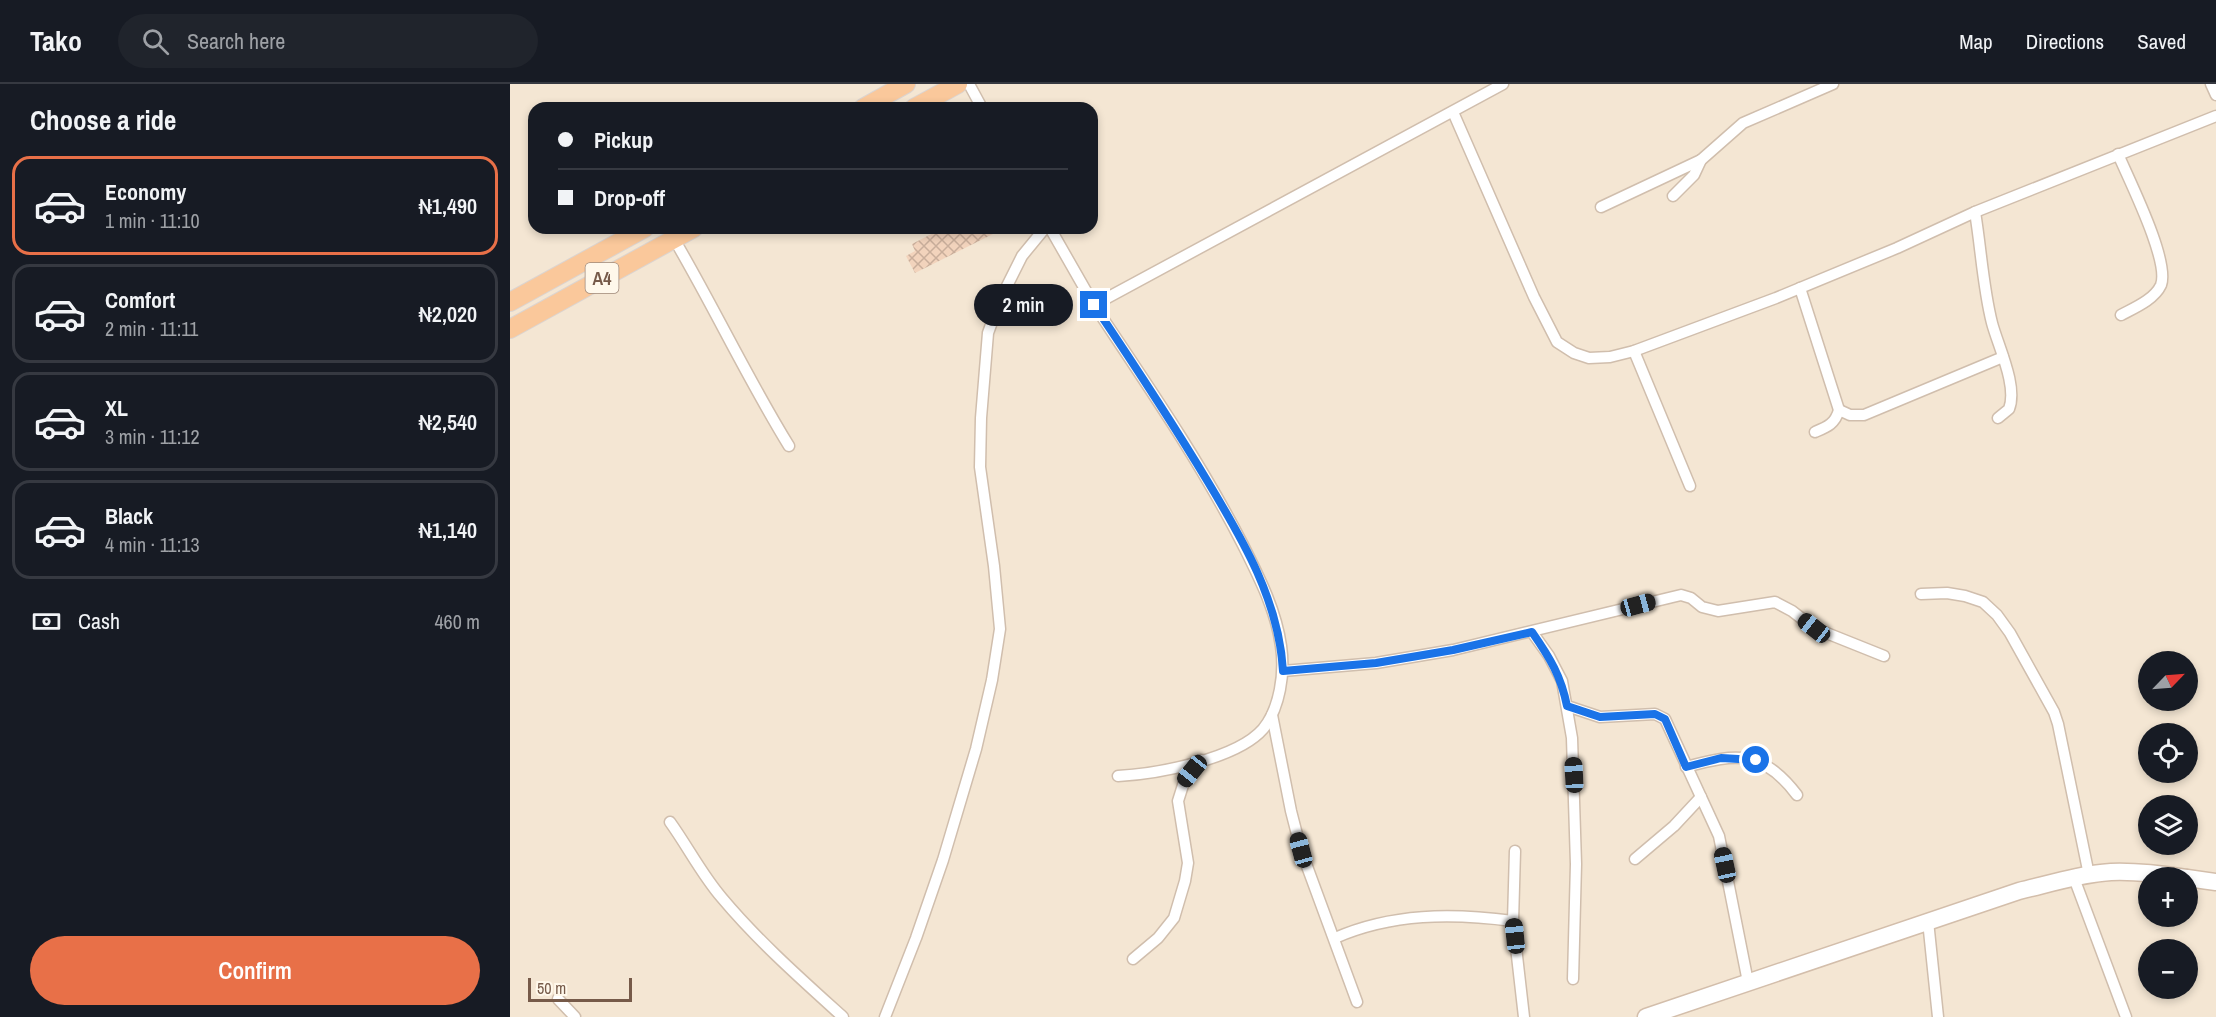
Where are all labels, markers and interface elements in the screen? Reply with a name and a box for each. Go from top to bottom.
search box [118,14,538,68]
text: Tako [30,22,82,60]
icon: search [139,25,172,58]
text: Search here [187,26,285,56]
text: Map [1959,27,1993,56]
text: Directions [2026,27,2104,56]
text: Saved [2137,27,2186,56]
text: Choose a ride [30,102,176,138]
text: Pickup [594,125,653,155]
text: Economy [105,177,186,207]
icon: car [33,179,87,233]
text: Drop-off [594,183,665,213]
text: ₦1,490 [419,191,477,221]
text: 1 min · 11:10 [105,207,200,234]
road number: A4 [586,263,619,293]
callout: 2 min [974,284,1073,326]
text: Comfort [105,285,175,315]
icon: car [33,287,87,341]
text: 2 min [1002,291,1045,318]
route end [1080,291,1107,318]
text: ₦2,020 [419,299,477,329]
text: 2 min · 11:11 [105,315,198,342]
text: XL [105,393,128,423]
icon: car [33,395,87,449]
text: ₦2,540 [419,407,477,437]
text: 3 min · 11:12 [105,423,200,450]
text: Black [105,501,153,531]
icon: car [33,503,87,557]
text: ₦1,140 [419,515,477,545]
text: 4 min · 11:13 [105,531,200,558]
car [1618,592,1658,618]
icon: cash [30,605,63,638]
text: Cash [78,606,120,636]
text: 460 m [434,608,480,635]
car [1794,610,1834,646]
north arrow [2138,651,2198,711]
map controls [2138,651,2198,999]
button: locate [2138,723,2198,783]
route start [1742,746,1769,773]
car [1174,751,1210,791]
car [1564,757,1584,793]
button: layers [2138,795,2198,855]
car [1288,830,1314,870]
car [1712,846,1738,884]
button: + [2138,867,2198,927]
car [1504,917,1526,955]
button: Confirm [30,936,480,1005]
button: − [2138,939,2198,999]
scale bar [528,975,632,1002]
text: 50 m [537,977,566,999]

